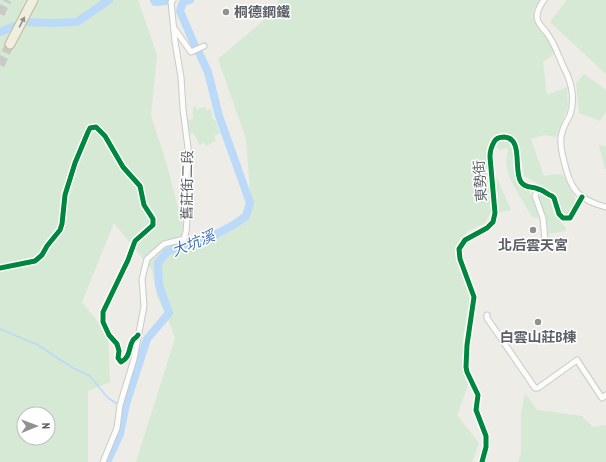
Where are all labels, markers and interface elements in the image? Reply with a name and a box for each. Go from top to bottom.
place label: 桐德鋼鐵 [234,3,290,21]
marker: 桐德鋼鐵 [221,7,231,17]
one-way arrow [18,16,25,28]
street label: 舊莊街二段 [177,150,197,220]
street label: 東勢街 [470,159,490,203]
water label: 大坑溪 [169,225,219,260]
marker: 北后雲天宮 [528,225,538,235]
place label: 北后雲天宮 [498,236,568,254]
marker: 白雲山莊B棟 [533,317,543,327]
place label: 白雲山莊B棟 [500,328,576,346]
north arrow [16,406,56,446]
text: N [39,423,53,429]

